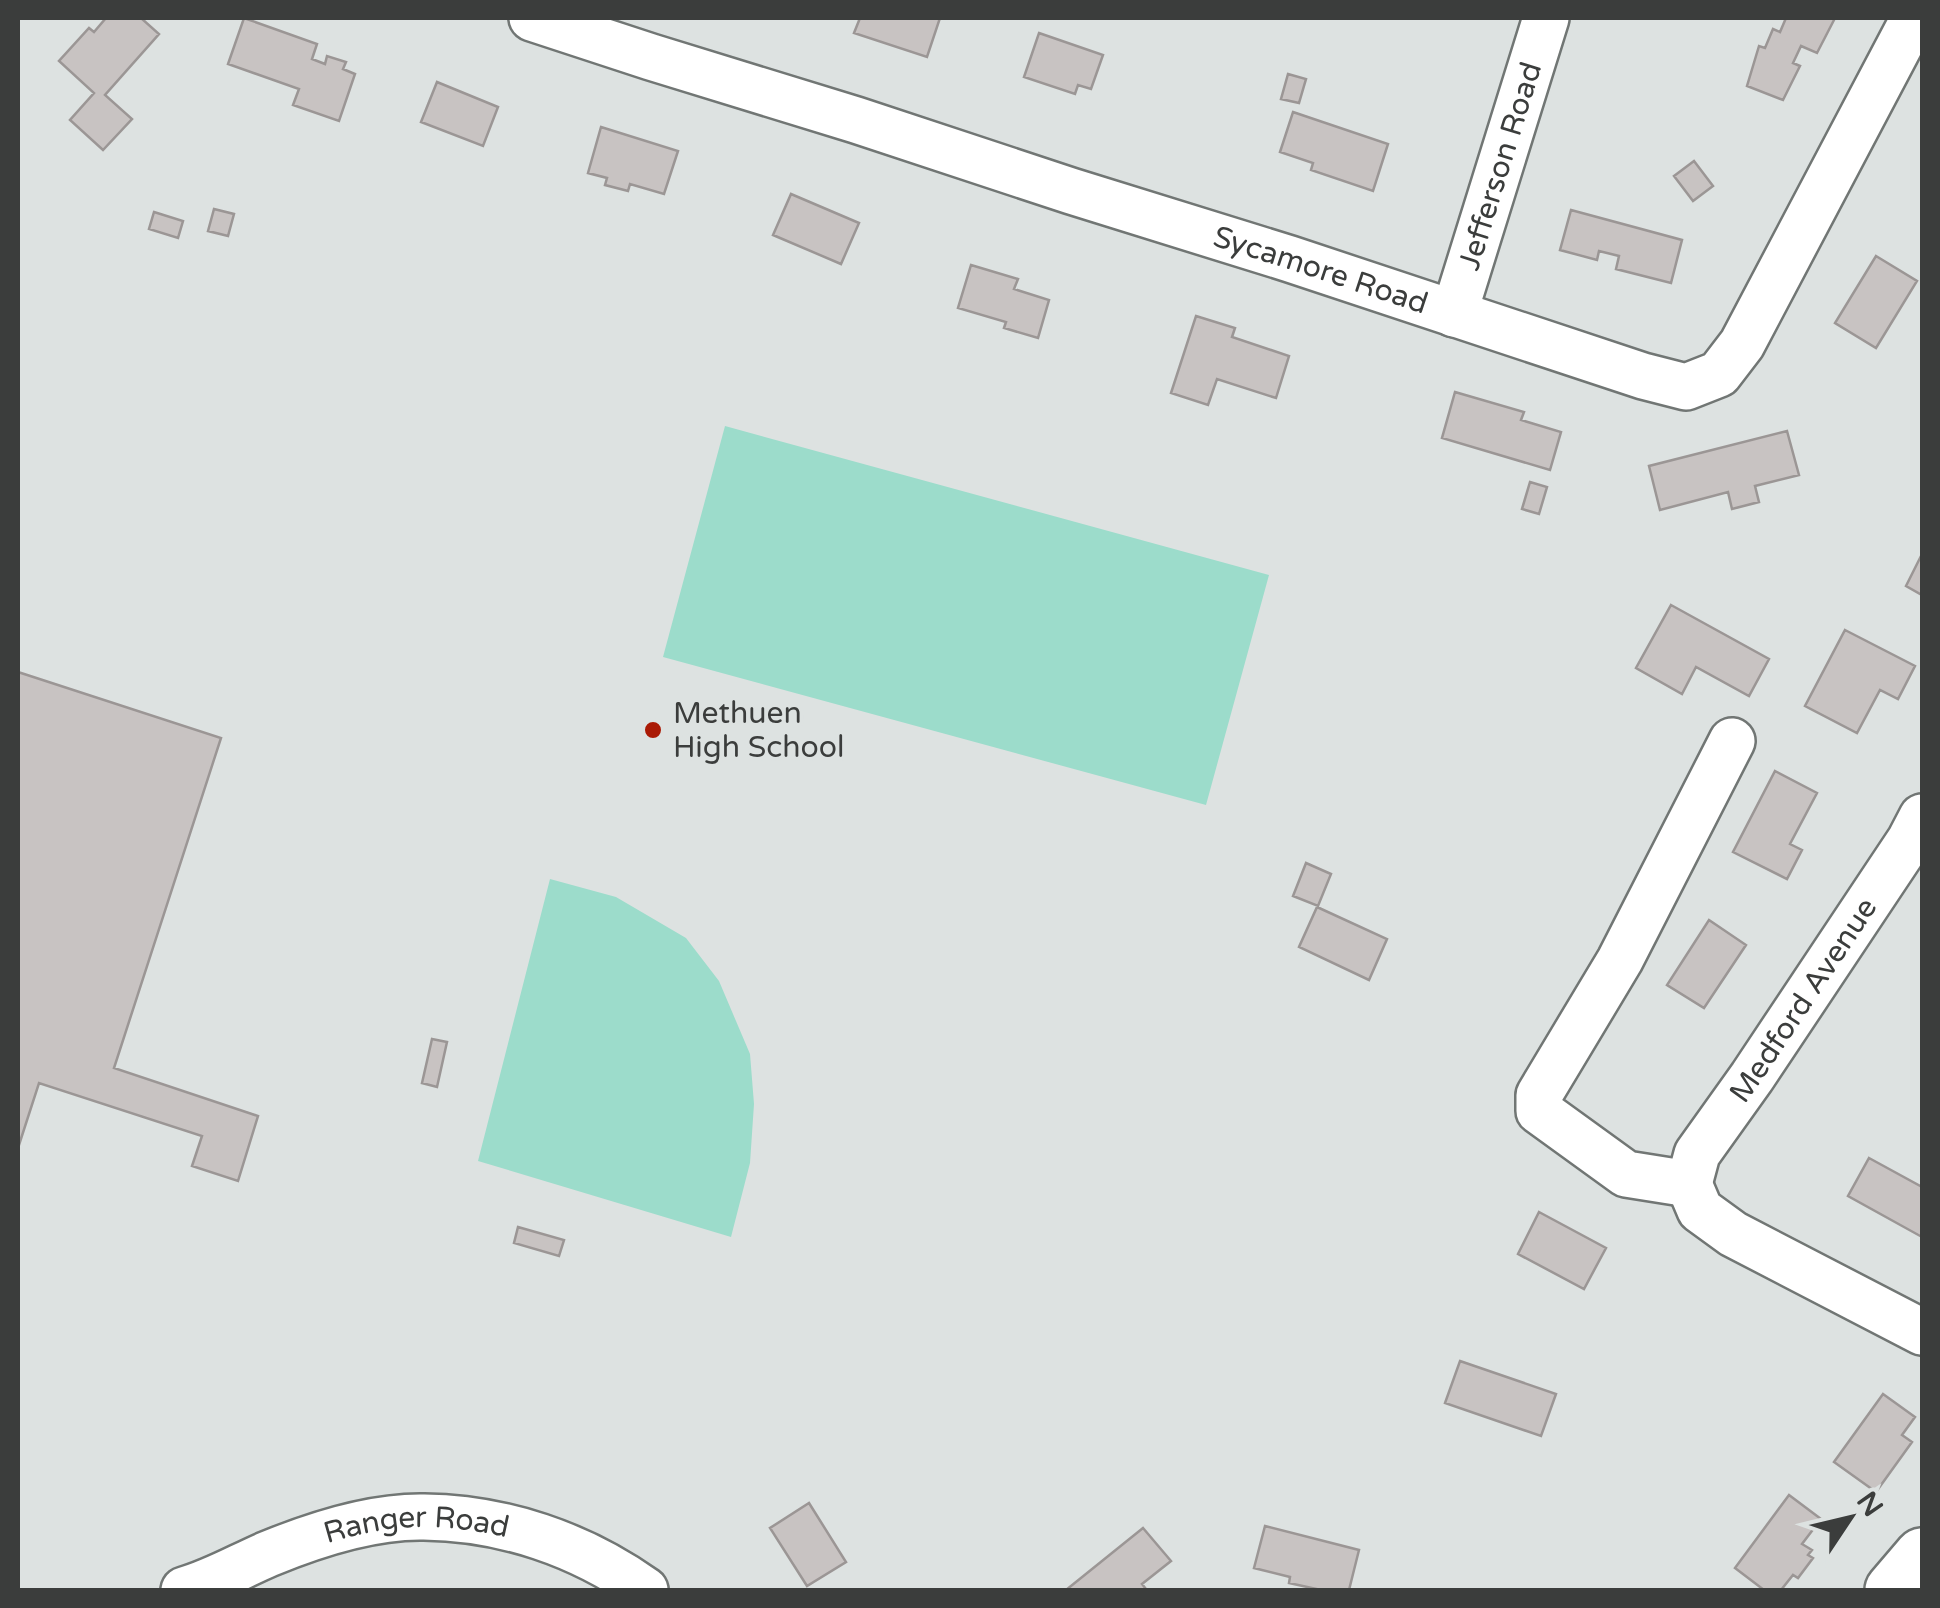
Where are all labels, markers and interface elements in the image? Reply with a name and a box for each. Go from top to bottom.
street label: Jefferson Road [1451,58,1550,275]
street label: Sycamore Road [1209,218,1433,322]
place label: Methuen High School [673,695,845,766]
marker: Methuen High School [642,719,664,741]
street label: Medford Avenue [1722,891,1885,1110]
north arrow [1800,1468,1900,1568]
text: N [1849,1485,1890,1523]
street label: Ranger Road [319,1499,513,1552]

